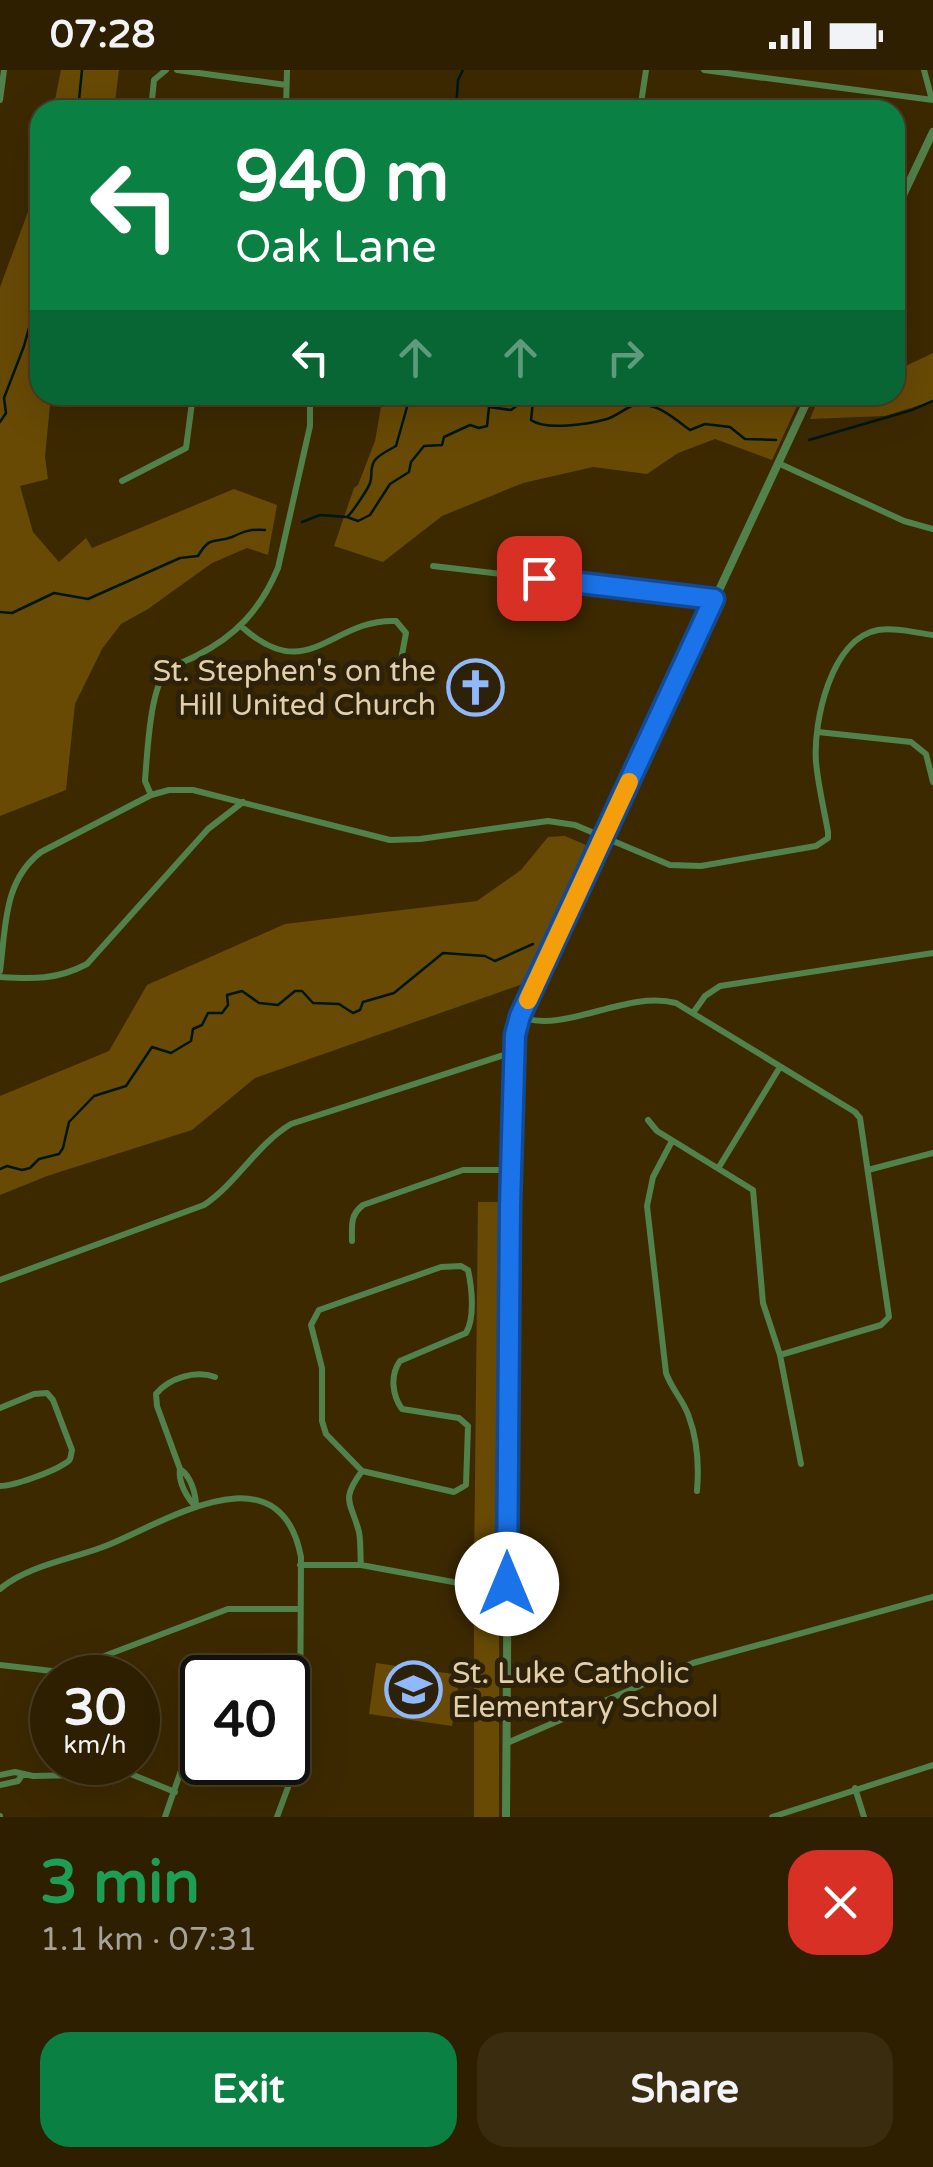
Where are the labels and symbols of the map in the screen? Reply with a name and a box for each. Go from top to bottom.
pin [497,536,582,621]
place label: St. Stephen's on the Hill United Church [153,653,436,724]
church icon: St. Stephen's on the Hill United Church [445,658,505,718]
position arrow [455,1532,559,1636]
speed limit sign: 40 [180,1655,310,1785]
place label: St. Luke Catholic Elementary School [452,1655,718,1726]
school or university icon: St. Luke Catholic Elementary School [383,1660,443,1720]

